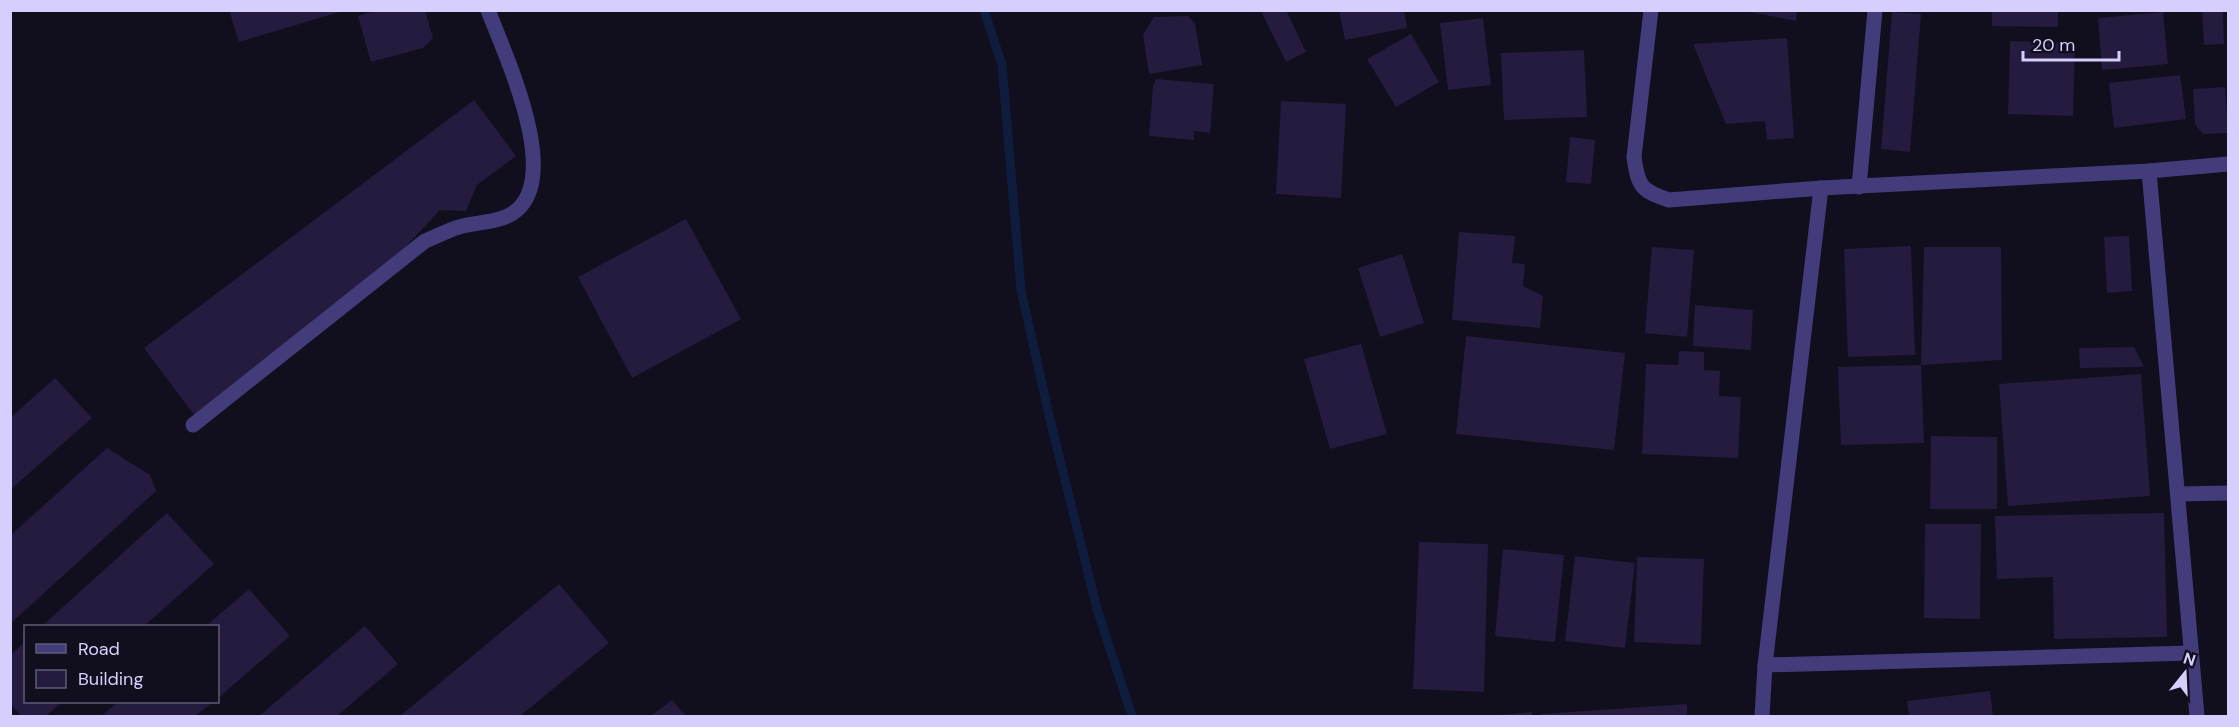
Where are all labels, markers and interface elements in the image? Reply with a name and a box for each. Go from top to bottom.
scale bar [2023,24,2119,62]
text: 20 m [2032,33,2075,57]
legend [24,625,219,703]
text: Road [78,637,120,661]
north arrow [2155,643,2215,703]
text: N [2181,647,2198,671]
text: Building [78,667,143,691]

